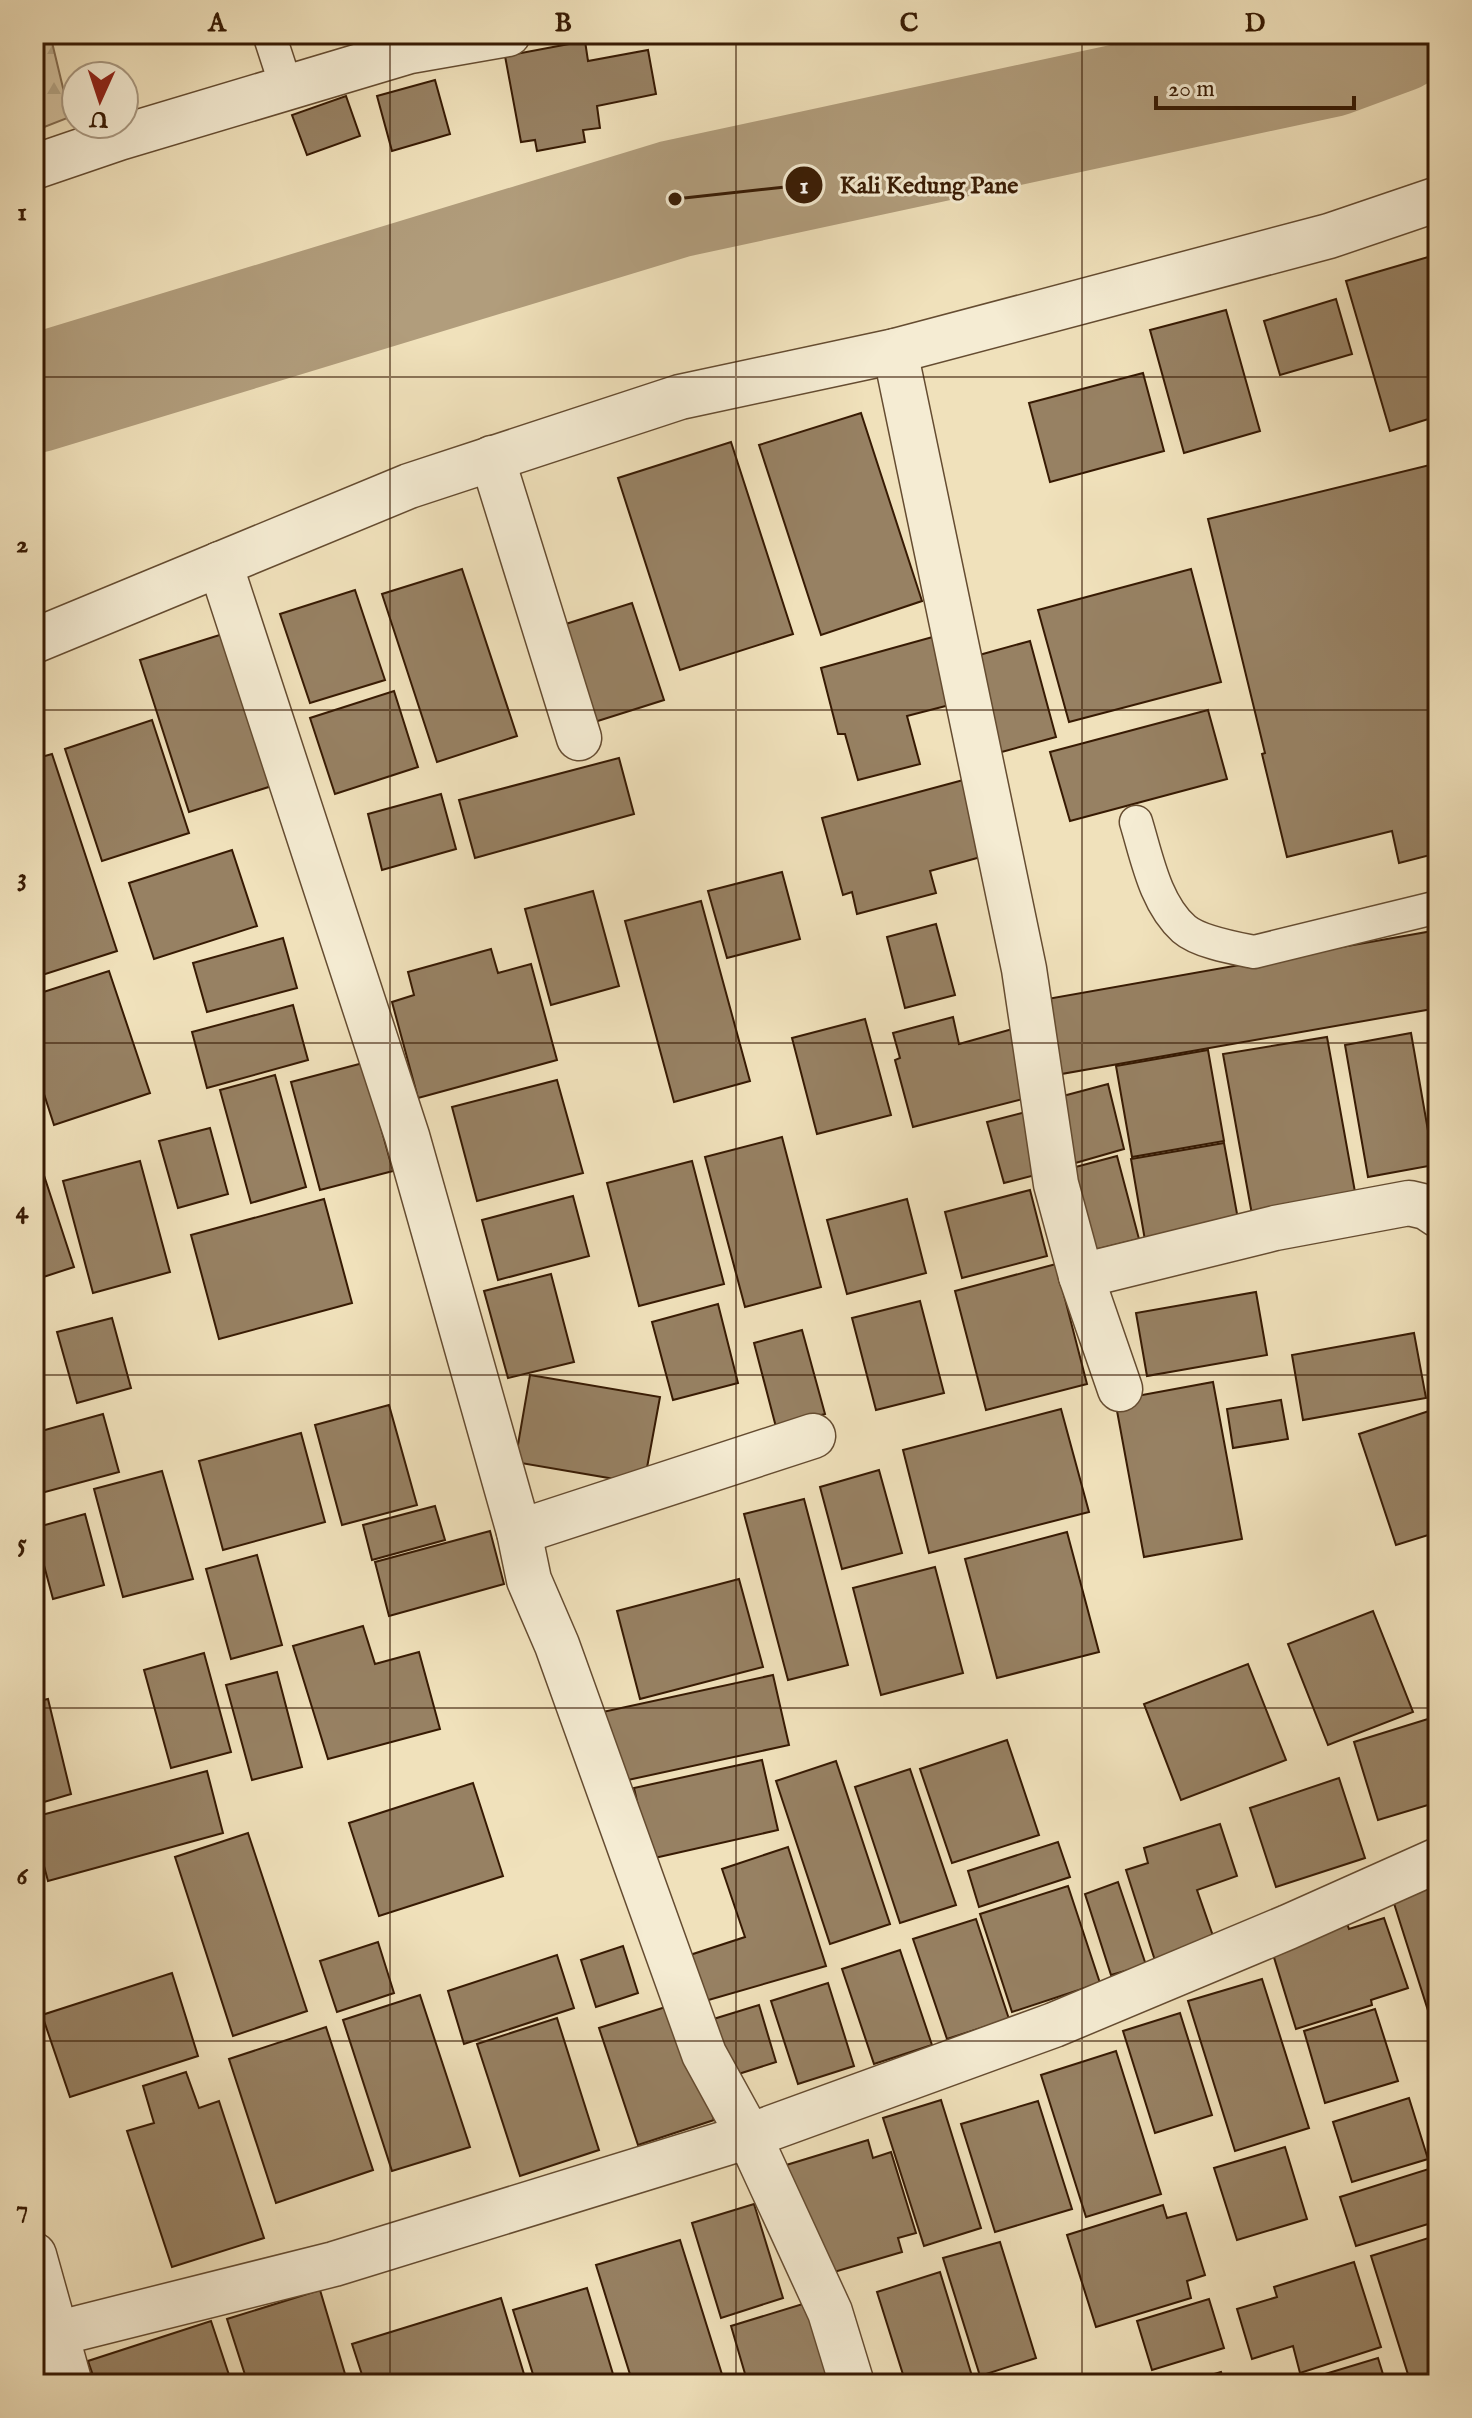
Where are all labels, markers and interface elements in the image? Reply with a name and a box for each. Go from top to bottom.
text: A [207,7,227,40]
text: B [554,7,572,40]
text: C [900,7,919,40]
text: D [1245,7,1266,40]
north arrow [60,60,140,140]
scale bar [1156,60,1354,110]
text: 20 m [1168,74,1215,105]
text: U [88,103,110,132]
callout: Kali Kedung Pane [784,161,1034,209]
text: 1 [800,171,809,202]
text: Kali Kedung Pane [840,171,1018,202]
text: 1 [17,196,27,229]
text: 2 [16,528,28,561]
text: 3 [17,861,27,894]
text: 4 [16,1194,30,1227]
text: 5 [17,1527,27,1560]
text: 6 [17,1860,29,1893]
text: 7 [16,2193,28,2226]

